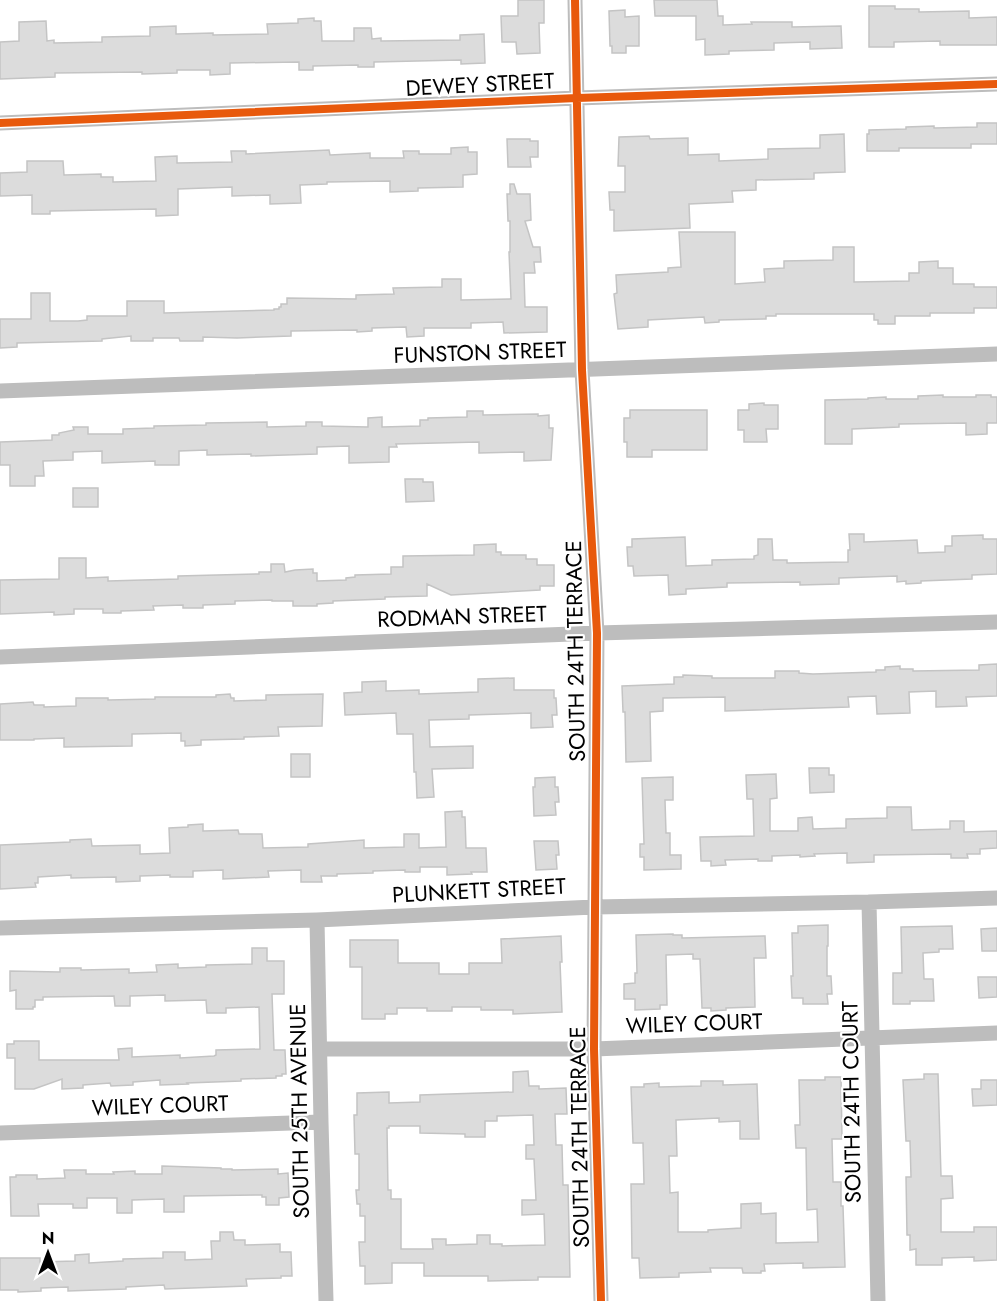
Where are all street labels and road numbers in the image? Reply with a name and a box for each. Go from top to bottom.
street label: DEWEY STREET [405,64,556,104]
street label: FUNSTON STREET [393,333,568,371]
street label: SOUTH 24TH TERRACE [557,540,593,762]
street label: RODMAN STREET [377,597,548,635]
street label: PLUNKETT STREET [391,869,568,911]
street label: SOUTH 24TH COURT [833,1000,869,1203]
street label: SOUTH 25TH AVENUE [281,1003,317,1219]
street label: WILEY COURT [625,1005,764,1041]
street label: SOUTH 24TH TERRACE [561,1026,597,1248]
street label: WILEY COURT [91,1087,230,1123]

